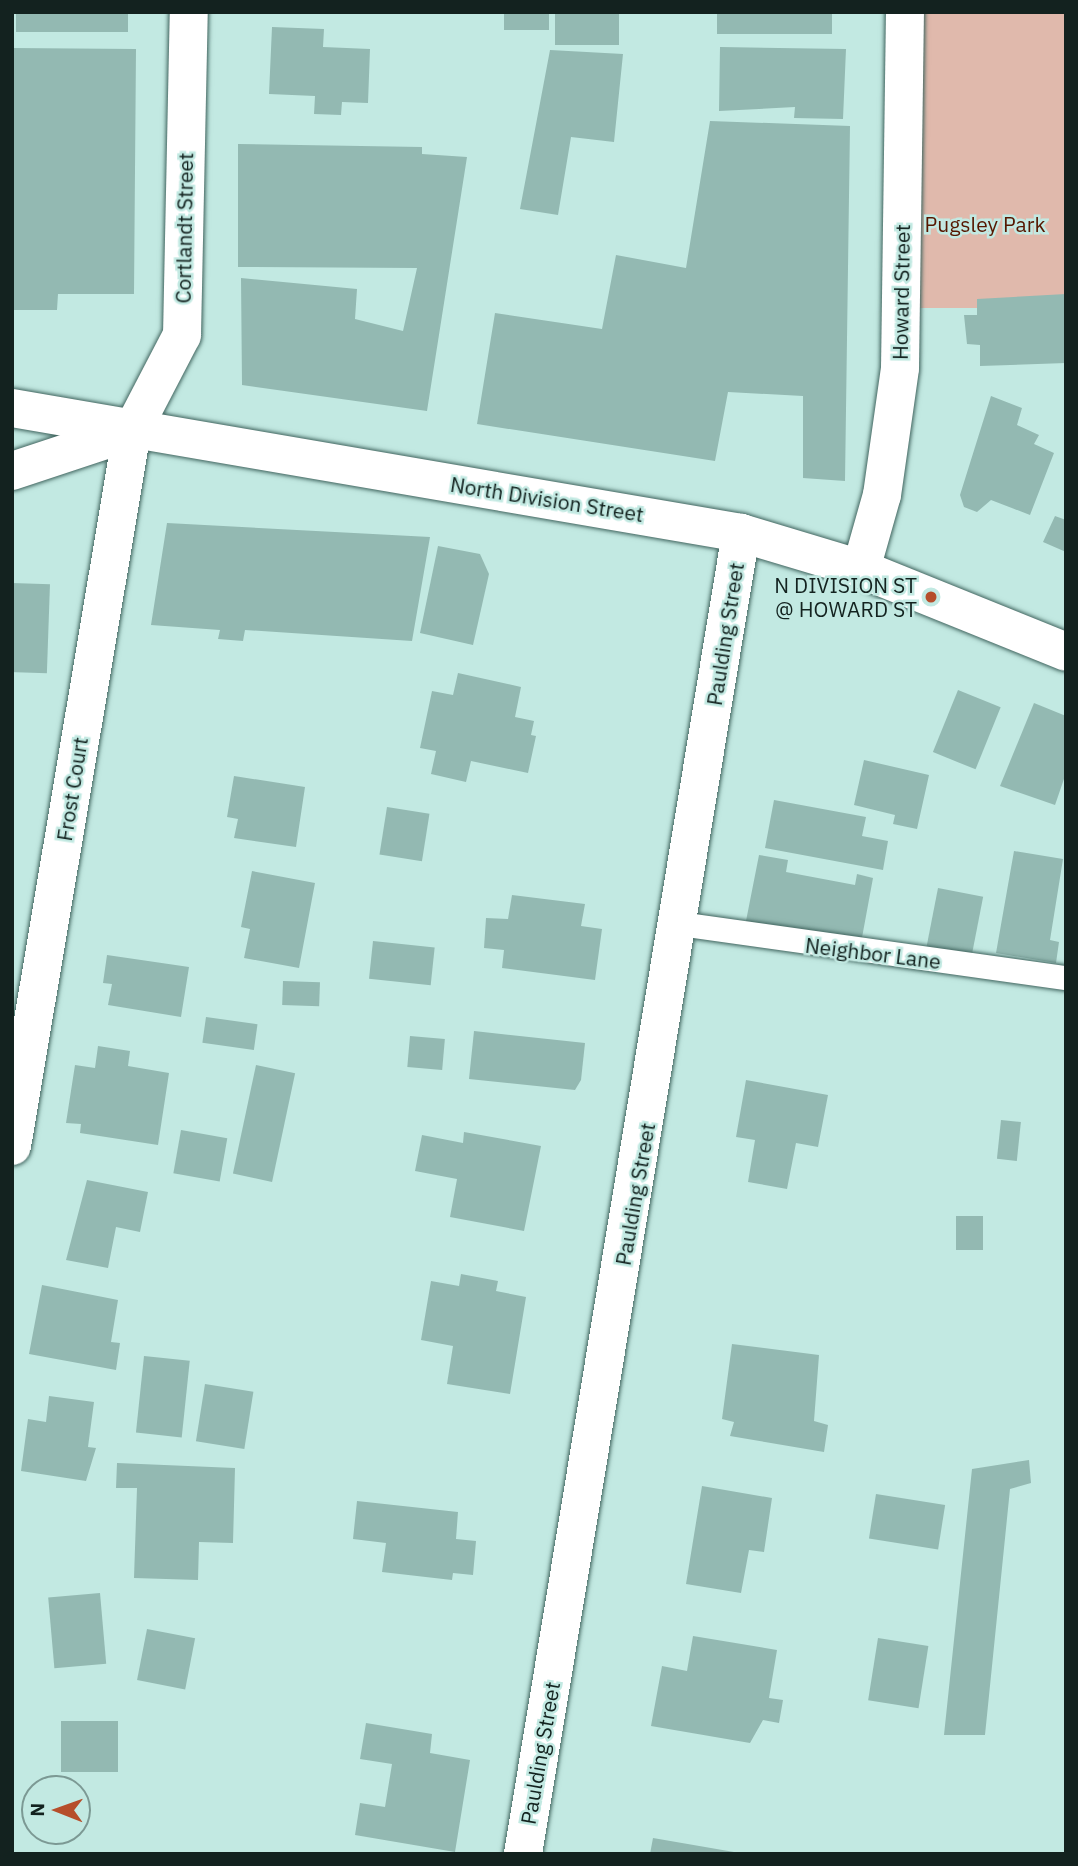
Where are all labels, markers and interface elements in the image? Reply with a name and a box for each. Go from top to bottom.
street label: Cortlandt Street [170,152,198,304]
park label: Pugsley Park [924,211,1046,237]
street label: Howard Street [887,224,915,360]
street label: North Division Street [449,471,645,527]
street label: Paulding Street [701,561,749,707]
place label: N DIVISION ST @ HOWARD ST [774,572,917,622]
marker: N DIVISION ST @ HOWARD ST [923,589,939,605]
street label: Frost Court [51,735,93,843]
street label: Neighbor Lane [804,932,942,974]
street label: Paulding Street [610,1121,660,1267]
street label: Paulding Street [515,1680,565,1826]
north arrow [21,1775,91,1845]
text: N [25,1803,49,1817]

